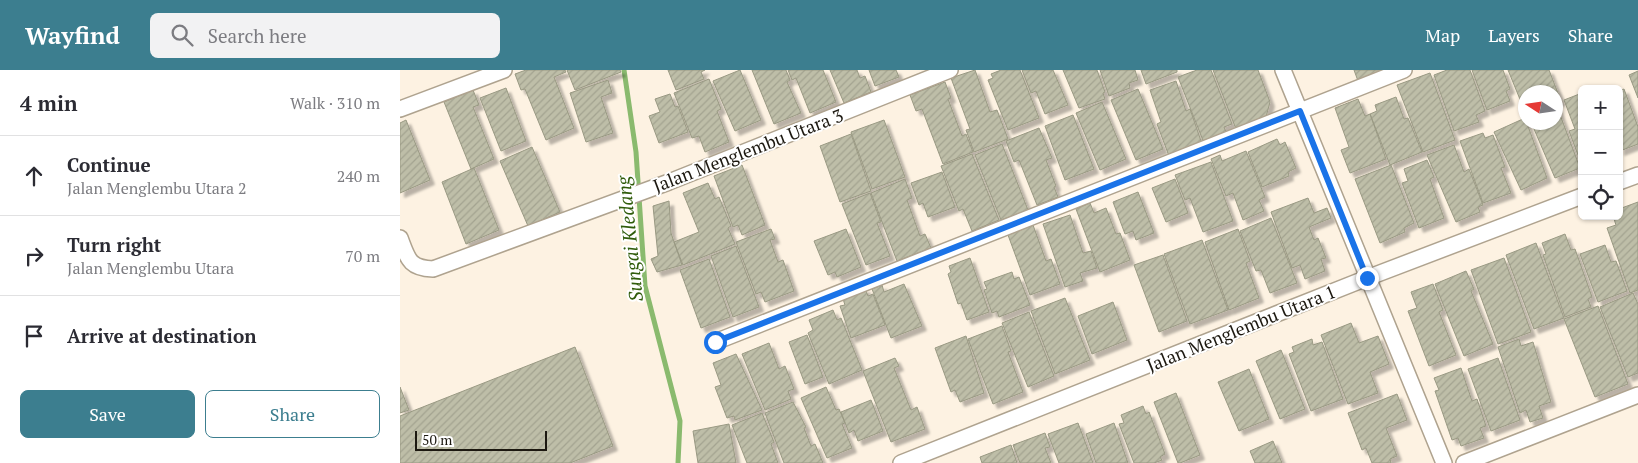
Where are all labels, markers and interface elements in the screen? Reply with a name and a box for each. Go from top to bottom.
search box [150,13,500,58]
text: Wayfind [25,19,120,51]
icon: search [168,21,196,49]
text: Search here [208,23,307,48]
text: Map [1425,23,1460,47]
text: Layers [1488,23,1540,47]
text: Share [1568,23,1613,47]
north arrow [1518,85,1563,130]
map controls [1578,85,1623,220]
button: + [1578,85,1623,130]
text: 4 min [20,89,77,117]
text: Walk · 310 m [290,92,380,114]
street label: Jalan Menglembu Utara 3 [649,103,847,197]
button: − [1578,130,1623,175]
text: Continue [67,152,151,177]
icon: ahead [20,162,48,190]
text: 240 m [337,165,380,187]
water label: Sungai Kledang [610,173,648,303]
button: locate [1578,175,1623,220]
text: Jalan Menglembu Utara 2 [67,177,247,199]
text: Turn right [67,232,161,257]
icon: right [20,242,48,270]
text: 70 m [345,245,380,267]
text: Jalan Menglembu Utara [67,257,234,279]
route end [1356,267,1379,290]
street label: Jalan Menglembu Utara 1 [1143,279,1339,377]
icon: arrive [20,322,48,350]
text: Arrive at destination [67,323,256,348]
route start [704,331,727,354]
button: Save [20,390,195,438]
button: Share [205,390,380,438]
scale bar [415,428,548,451]
text: 50 m [422,430,452,449]

